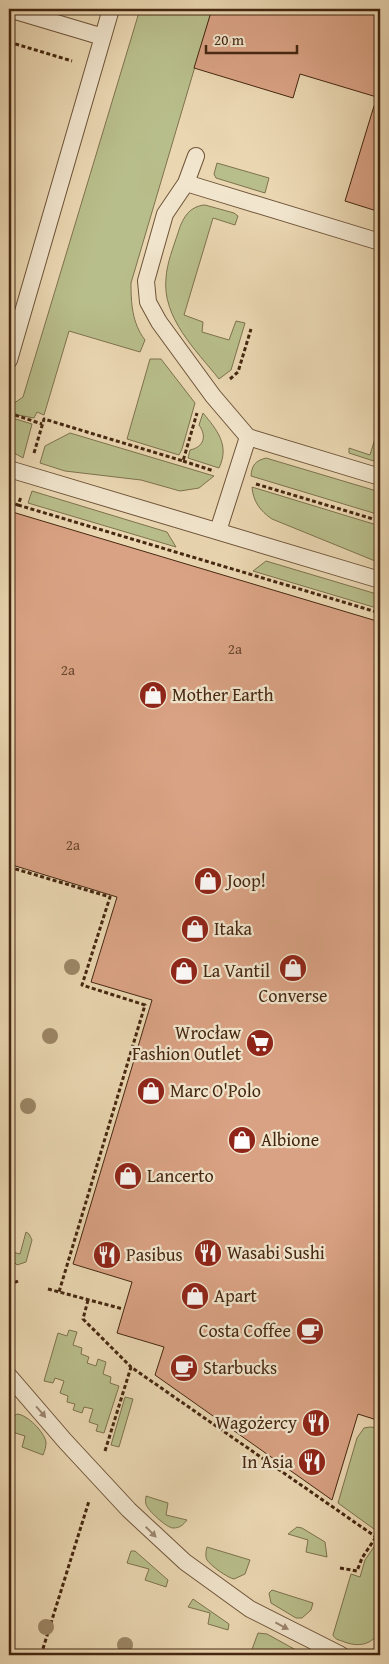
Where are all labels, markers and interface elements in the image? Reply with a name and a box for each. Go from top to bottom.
scale bar [206,22,298,54]
text: 20 m [214,29,245,50]
house number: 2a [228,638,242,659]
house number: 2a [61,659,75,680]
shop icon: Mother Earth [138,680,168,710]
place label: Mother Earth [172,681,274,708]
house number: 2a [66,834,80,855]
shop icon: Joop! [193,866,223,896]
place label: Joop! [225,867,266,894]
shop icon: Itaka [180,914,210,944]
place label: Itaka [214,915,253,942]
shop icon: Converse [278,953,308,983]
shop icon: La Vantil [169,956,199,986]
place label: La Vantil [203,957,270,984]
place label: Converse [258,982,328,1009]
place label: Wrocław Fashion Outlet [132,1019,242,1067]
supermarket icon: Wrocław Fashion Outlet [245,1028,275,1058]
shop icon: Marc O'Polo [136,1076,166,1106]
place label: Marc O'Polo [170,1077,261,1104]
shop icon: Albione [227,1125,257,1155]
place label: Albione [261,1126,319,1153]
shop icon: Lancerto [113,1161,143,1191]
place label: Lancerto [147,1162,214,1189]
restaurant icon: Wasabi Sushi [193,1238,223,1268]
place label: Wasabi Sushi [227,1239,325,1266]
restaurant icon: Pasibus [92,1240,122,1270]
place label: Pasibus [126,1241,183,1268]
shop icon: Apart [180,1281,210,1311]
place label: Apart [214,1282,258,1309]
cafe icon: Costa Coffee [295,1316,325,1346]
place label: Costa Coffee [199,1317,291,1344]
cafe icon: Starbucks [169,1353,199,1383]
place label: Starbucks [203,1354,277,1381]
one-way arrow [35,1406,46,1419]
restaurant icon: Wagożercy [301,1408,331,1438]
place label: Wagożercy [215,1409,297,1436]
restaurant icon: In Asia [297,1447,327,1477]
place label: In Asia [242,1448,293,1475]
one-way arrow [145,1525,157,1537]
one-way arrow [275,1622,290,1630]

